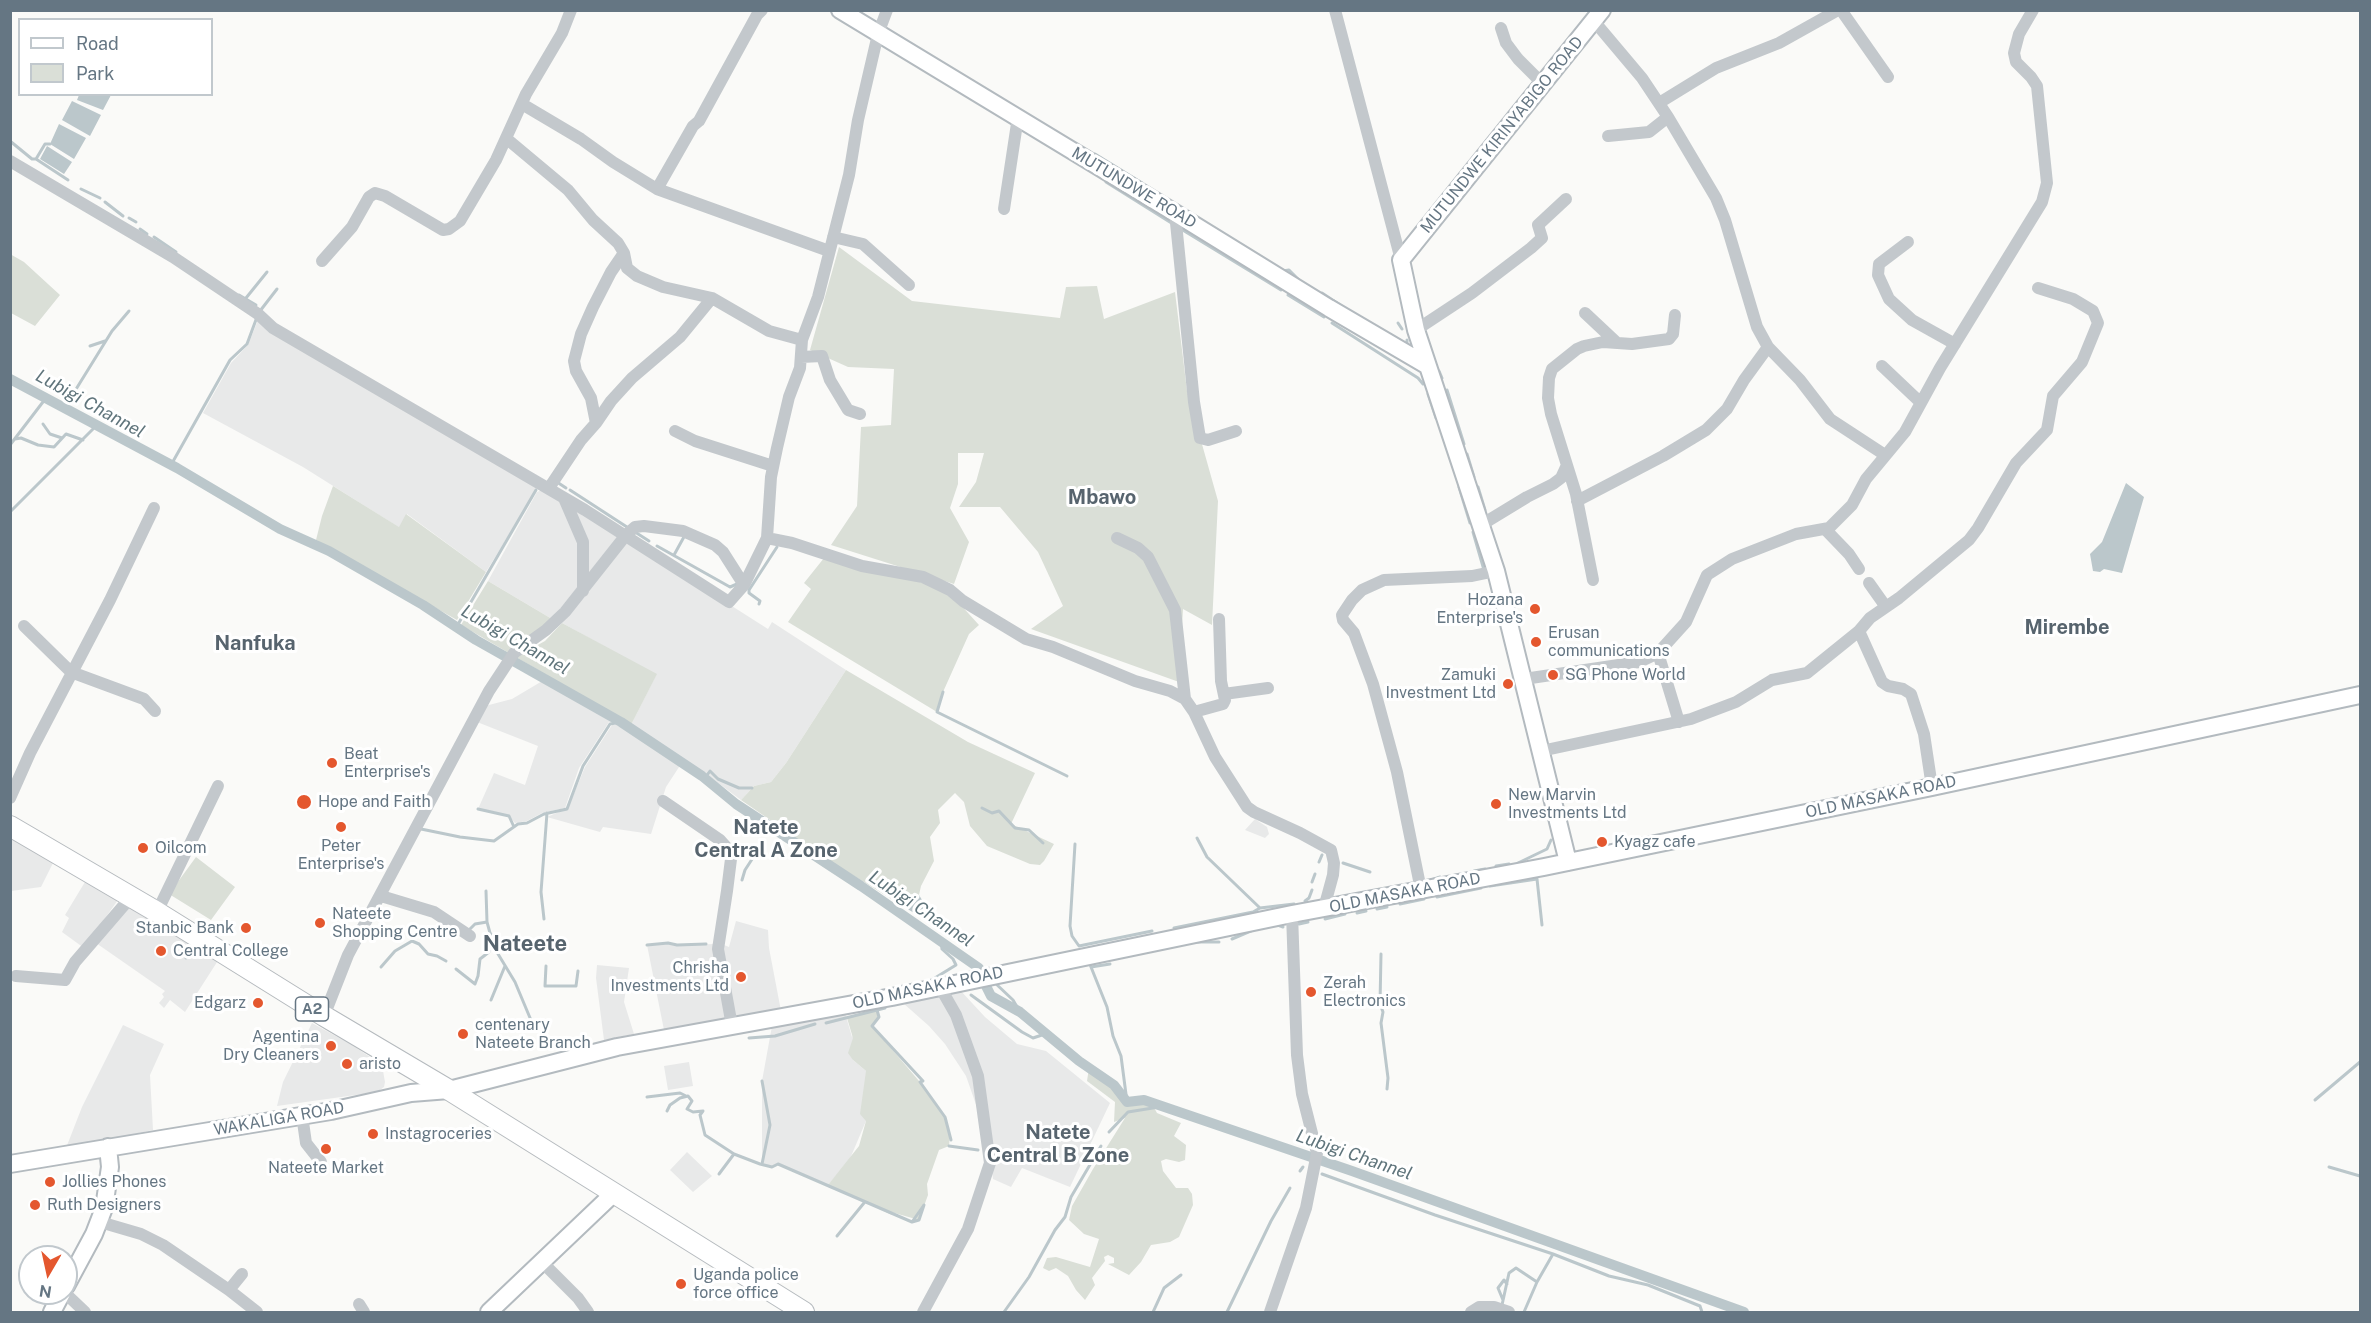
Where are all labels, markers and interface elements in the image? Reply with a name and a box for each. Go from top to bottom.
legend [18,18,213,96]
text: Road [76,33,119,54]
street label: MUTUNDWE KIRINYABIGO ROAD [1417,33,1587,237]
text: Park [76,63,114,84]
street label: MUTUNDWE ROAD [1068,143,1200,233]
water label: Lubigi Channel [32,365,148,443]
district label: Mbawo [1068,486,1136,510]
place label: Hozana Enterprise's [1436,590,1523,628]
water label: Lubigi Channel [457,600,573,680]
marker: Hozana Enterprise's [1528,602,1542,616]
district label: Mirembe [2024,616,2110,640]
place label: Erusan communications [1548,623,1670,661]
district label: Nanfuka [214,632,296,656]
marker: Erusan communications [1529,635,1543,649]
place label: Zamuki Investment Ltd [1386,665,1496,703]
place label: SG Phone World [1565,665,1686,685]
marker: SG Phone World [1546,668,1560,682]
marker: Zamuki Investment Ltd [1501,677,1515,691]
place label: Beat Enterprise's [344,744,431,782]
marker: Beat Enterprise's [325,756,339,770]
street label: OLD MASAKA ROAD [1804,772,1958,822]
place label: New Marvin Investments Ltd [1508,785,1626,823]
place label: Hope and Faith [318,792,431,812]
marker: Hope and Faith [295,793,313,811]
marker: New Marvin Investments Ltd [1489,797,1503,811]
district label: Natete Central A Zone [694,816,838,863]
marker: Peter Enterprise's [334,820,348,834]
place label: Kyagz cafe [1614,832,1696,852]
marker: Kyagz cafe [1595,835,1609,849]
place label: Peter Enterprise's [298,836,384,874]
place label: Oilcom [155,838,207,858]
marker: Oilcom [136,841,150,855]
water label: Lubigi Channel [865,866,977,952]
street label: OLD MASAKA ROAD [1328,869,1482,917]
place label: Nateete Shopping Centre [332,904,458,942]
marker: Nateete Shopping Centre [313,916,327,930]
place label: Stanbic Bank [135,918,234,938]
marker: Stanbic Bank [239,921,253,935]
district label: Nateete [483,931,567,957]
place label: Central College [173,941,289,961]
marker: Central College [154,944,168,958]
place label: Chrisha Investments Ltd [611,958,729,996]
street label: OLD MASAKA ROAD [851,963,1005,1013]
marker: Chrisha Investments Ltd [734,970,748,984]
place label: Zerah Electronics [1323,973,1406,1011]
marker: Zerah Electronics [1304,985,1318,999]
place label: Edgarz [194,993,246,1013]
marker: Edgarz [251,996,265,1010]
road number: A2 [296,997,328,1021]
place label: centenary Nateete Branch [475,1015,591,1053]
place label: Agentina Dry Cleaners [223,1027,319,1065]
marker: centenary Nateete Branch [456,1027,470,1041]
marker: Agentina Dry Cleaners [324,1039,338,1053]
place label: aristo [359,1054,401,1074]
marker: aristo [340,1057,354,1071]
street label: WAKALIGA ROAD [212,1098,346,1140]
district label: Natete Central B Zone [987,1121,1129,1168]
place label: Instagroceries [385,1124,492,1144]
water label: Lubigi Channel [1293,1125,1415,1185]
marker: Instagroceries [366,1127,380,1141]
marker: Nateete Market [319,1142,333,1156]
place label: Nateete Market [268,1158,384,1178]
place label: Jollies Phones [62,1172,166,1192]
marker: Jollies Phones [43,1175,57,1189]
place label: Ruth Designers [47,1195,161,1215]
marker: Ruth Designers [28,1198,42,1212]
north arrow [18,1245,78,1305]
place label: Uganda police force office [693,1265,799,1303]
marker: Uganda police force office [674,1277,688,1291]
text: N [38,1281,53,1302]

